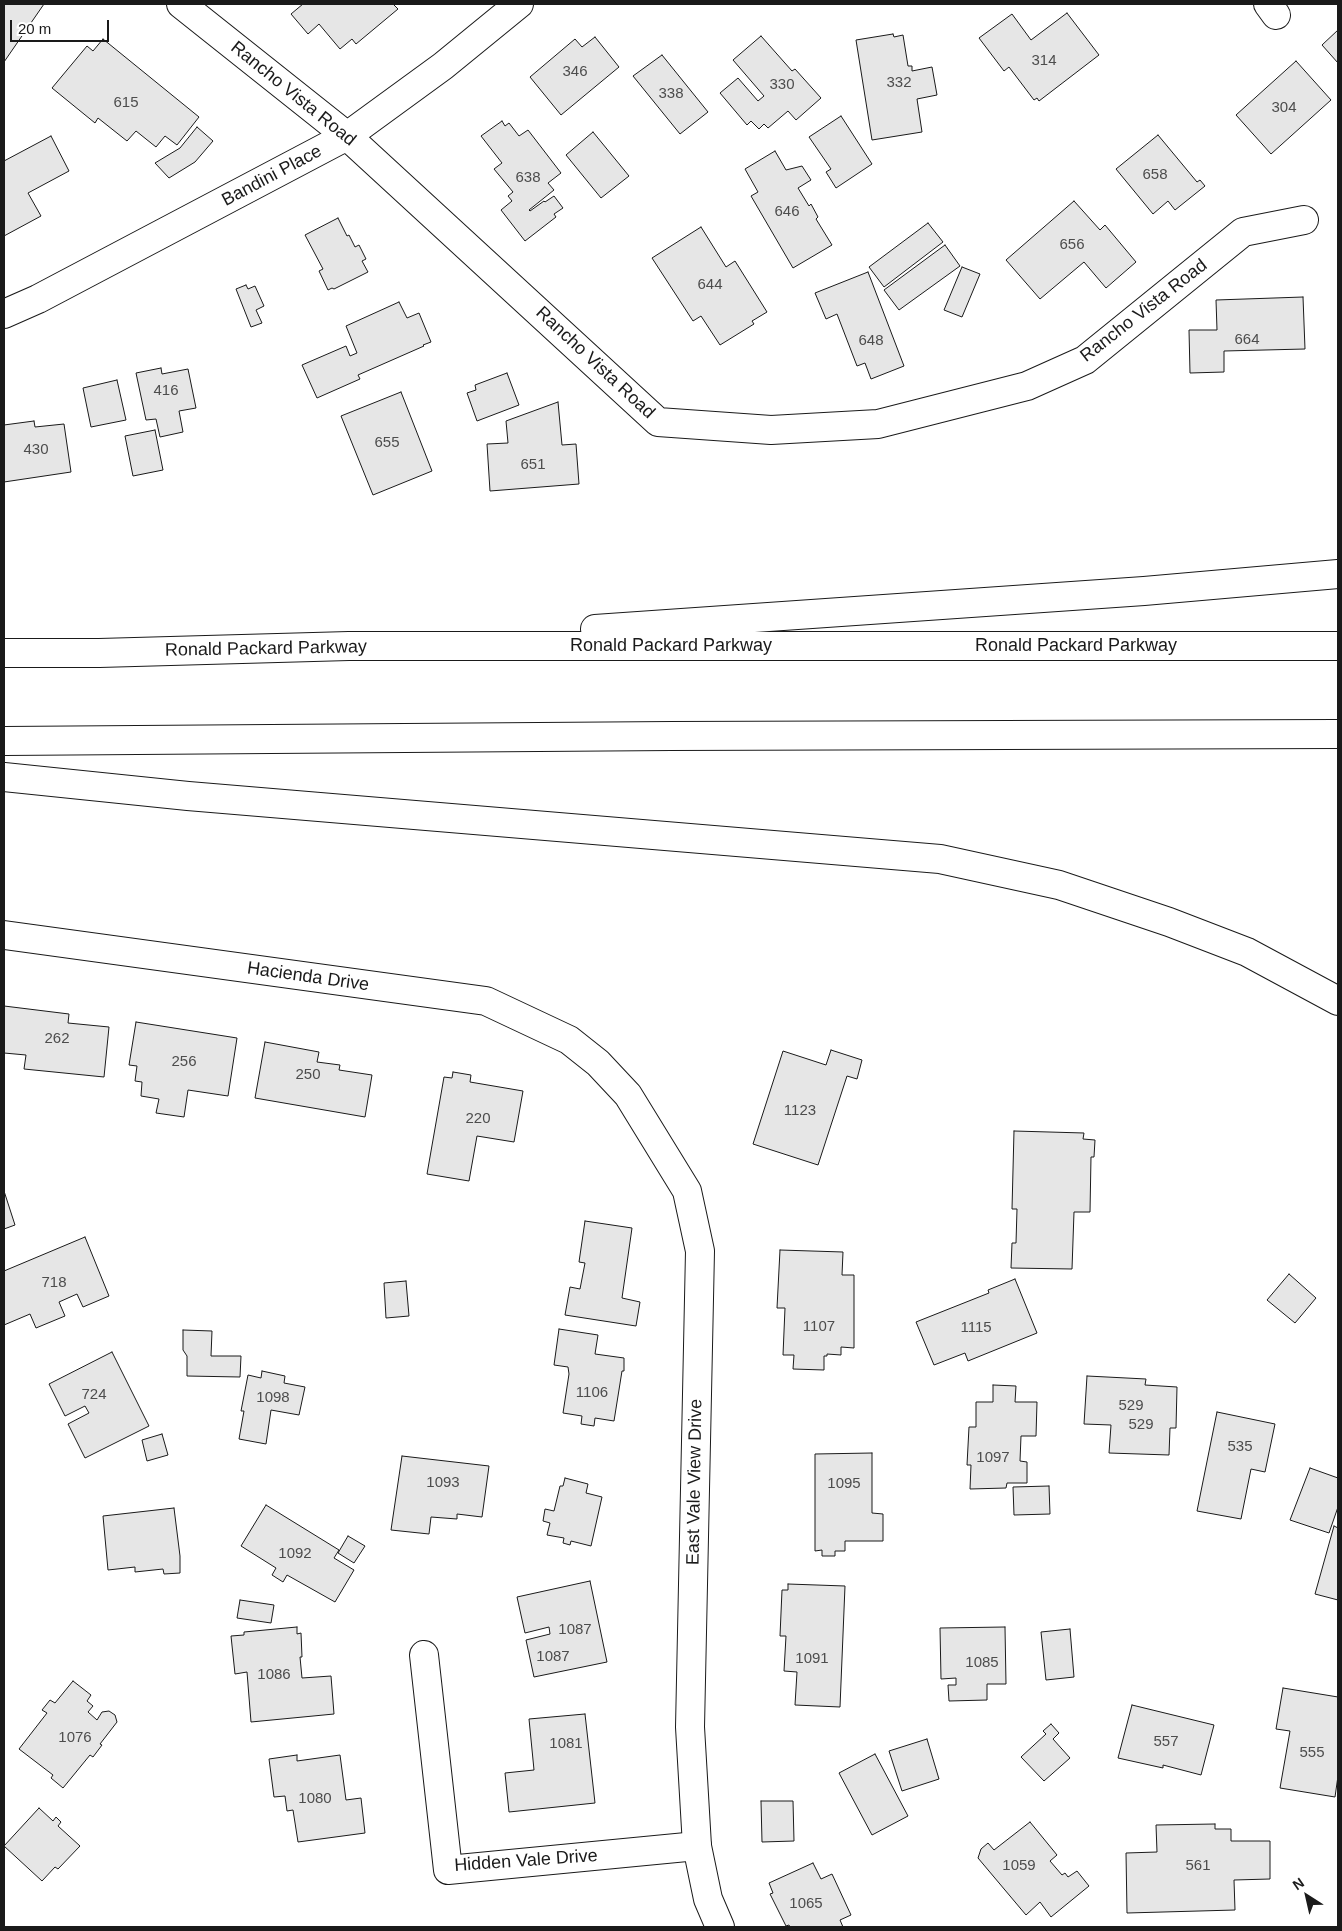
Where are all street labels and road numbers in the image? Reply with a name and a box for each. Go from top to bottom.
street label: Rancho Vista Road [226,37,360,151]
street label: Bandini Place [218,141,326,211]
street label: Rancho Vista Road [1076,255,1212,367]
street label: Rancho Vista Road [531,302,659,424]
street label: Ronald Packard Parkway [570,635,772,657]
street label: Ronald Packard Parkway [975,635,1177,657]
street label: Ronald Packard Parkway [165,636,367,662]
street label: Hacienda Drive [246,958,370,996]
street label: East Vale View Drive [683,1399,707,1565]
street label: Hidden Vale Drive [454,1845,598,1877]

